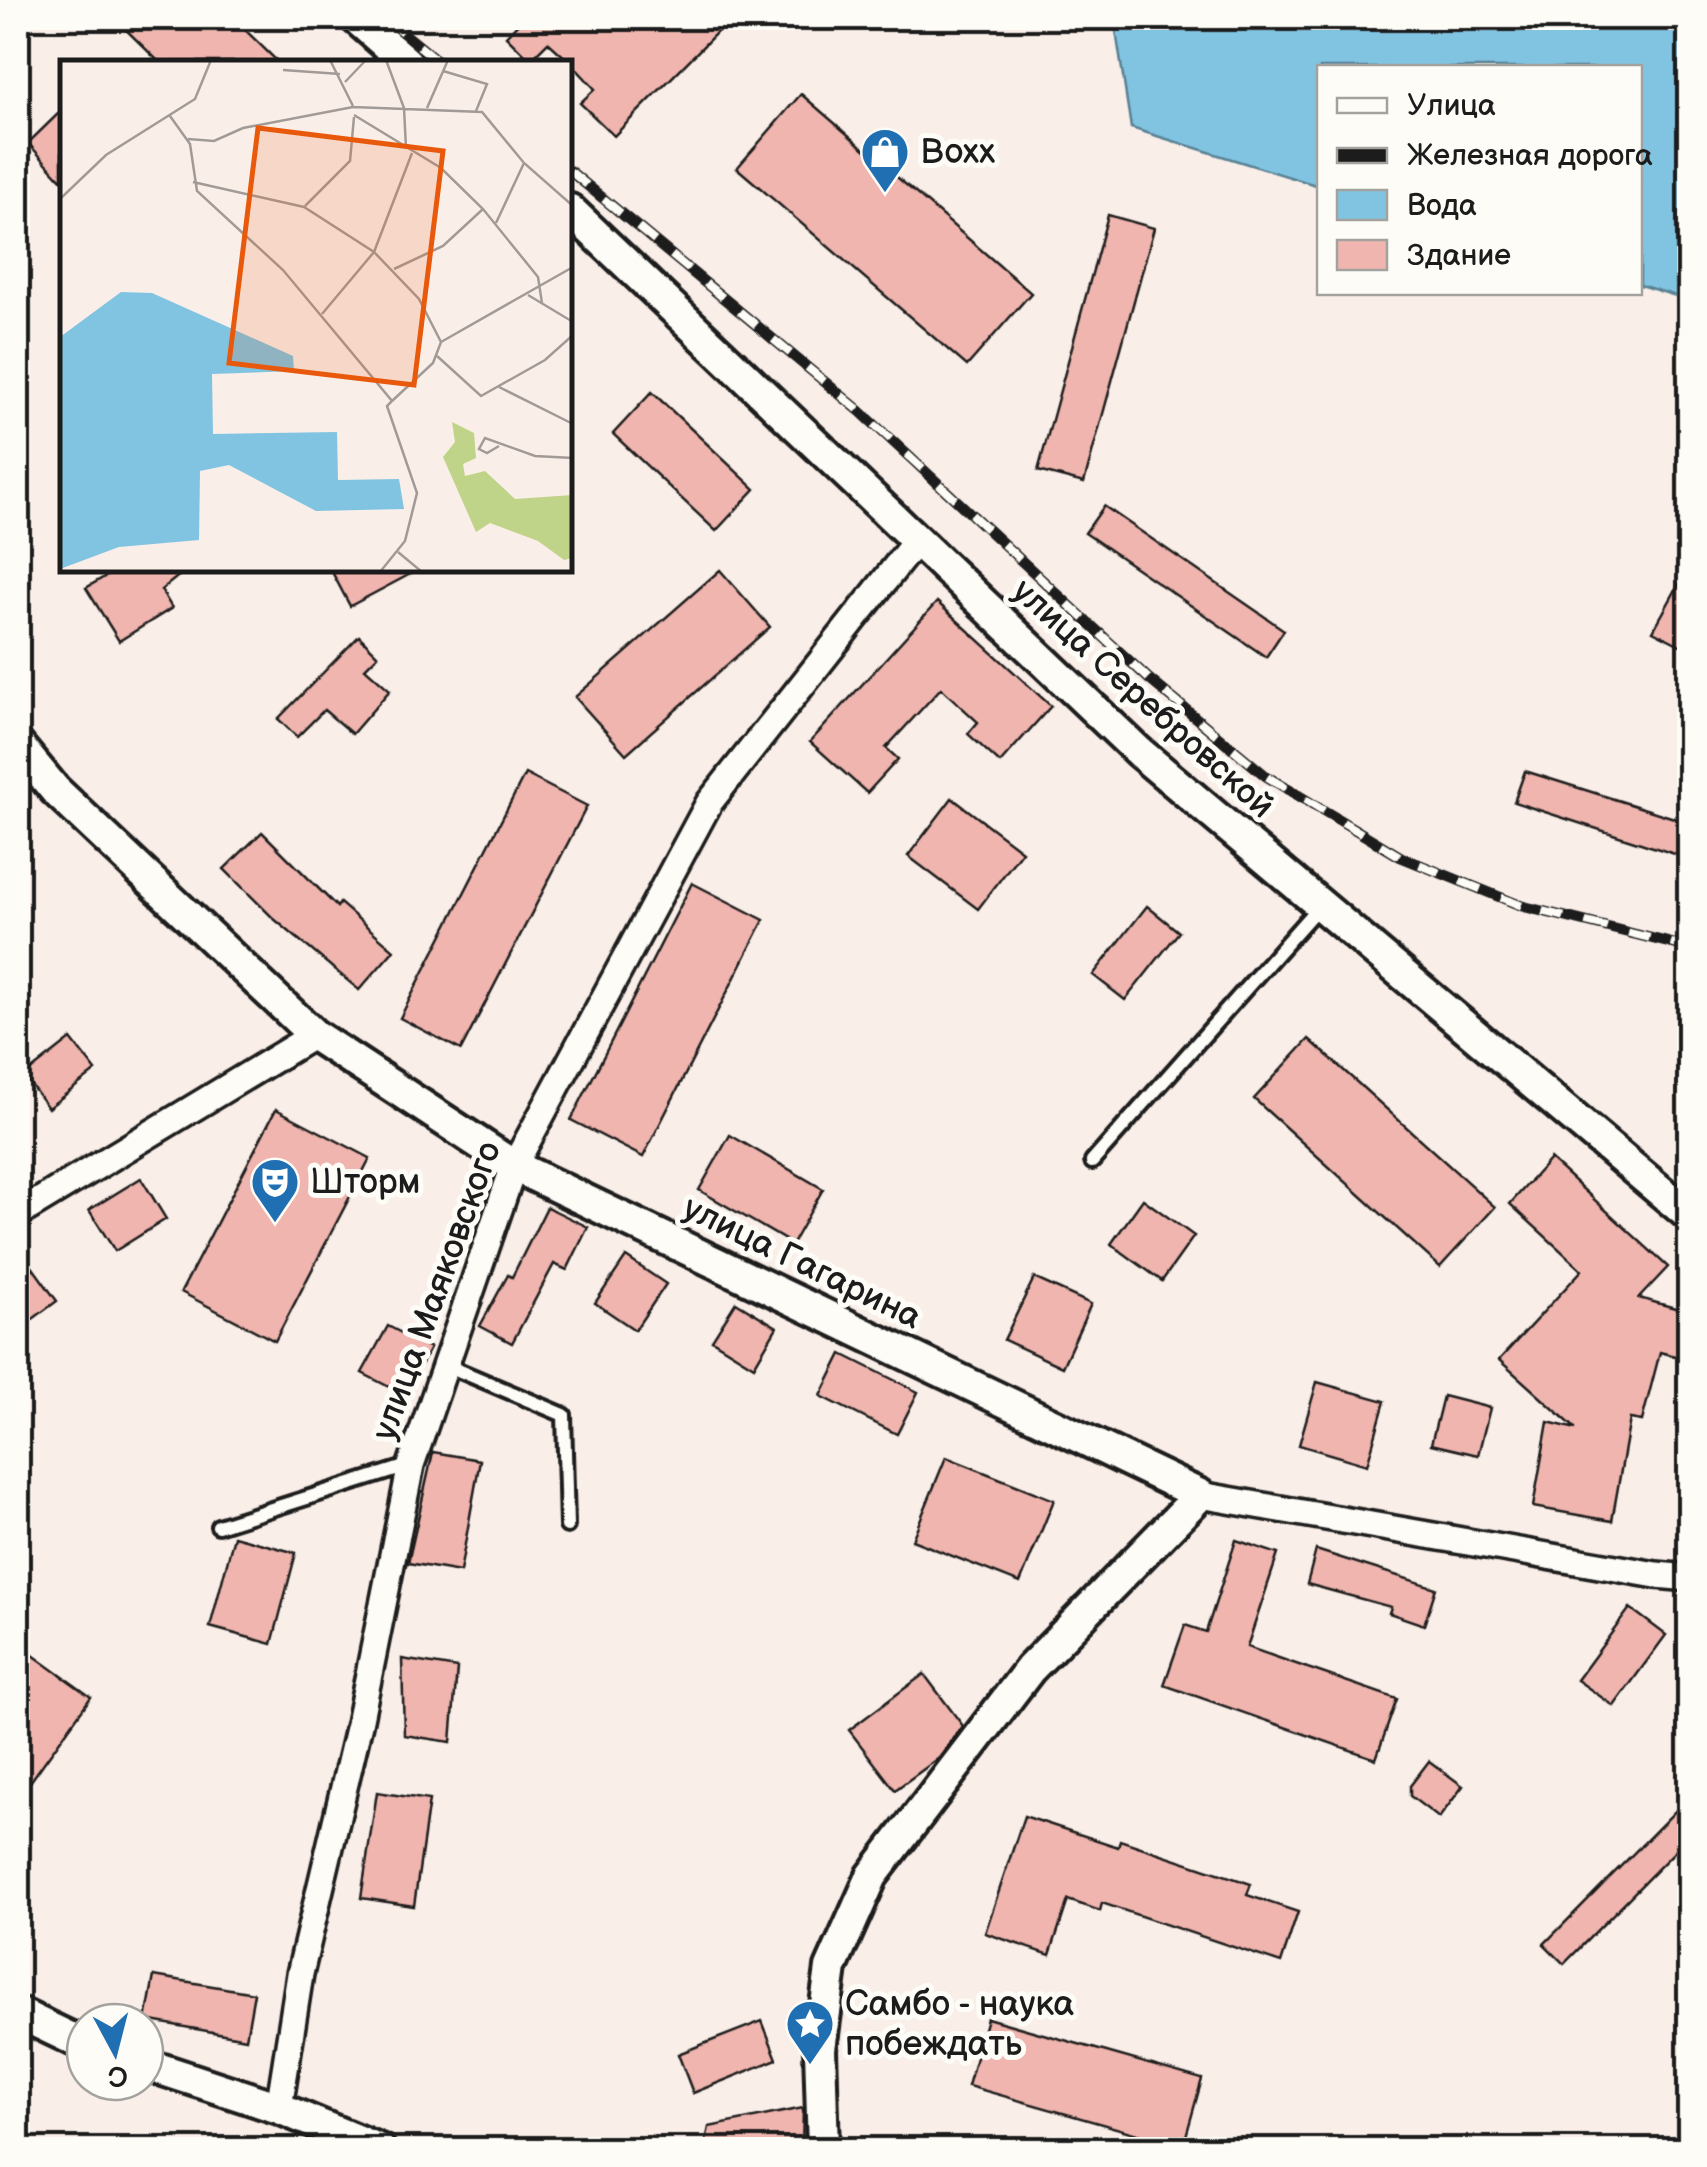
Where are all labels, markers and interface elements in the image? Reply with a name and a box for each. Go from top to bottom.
inset map [60,60,572,572]
legend [1317,65,1642,295]
text: Улица [1407,88,1496,124]
shop icon: Boxx [859,126,911,194]
place label: Boxx [920,131,996,174]
text: Железная дорога [1407,138,1653,174]
text: Вода [1407,188,1477,224]
text: Здание [1407,238,1511,274]
street label: улица Серебровской [1003,570,1283,828]
street label: улица Маяковского [363,1136,511,1446]
theatre icon: Шторм [249,1156,301,1224]
place label: Шторм [310,1161,421,1204]
street label: улица Гагарина [676,1187,928,1339]
place label: Самбо - наука побеждать [845,1983,1074,2066]
place icon: Самбо - наука побеждать [784,1998,836,2066]
north arrow [65,2002,165,2102]
text: С [106,2058,130,2093]

